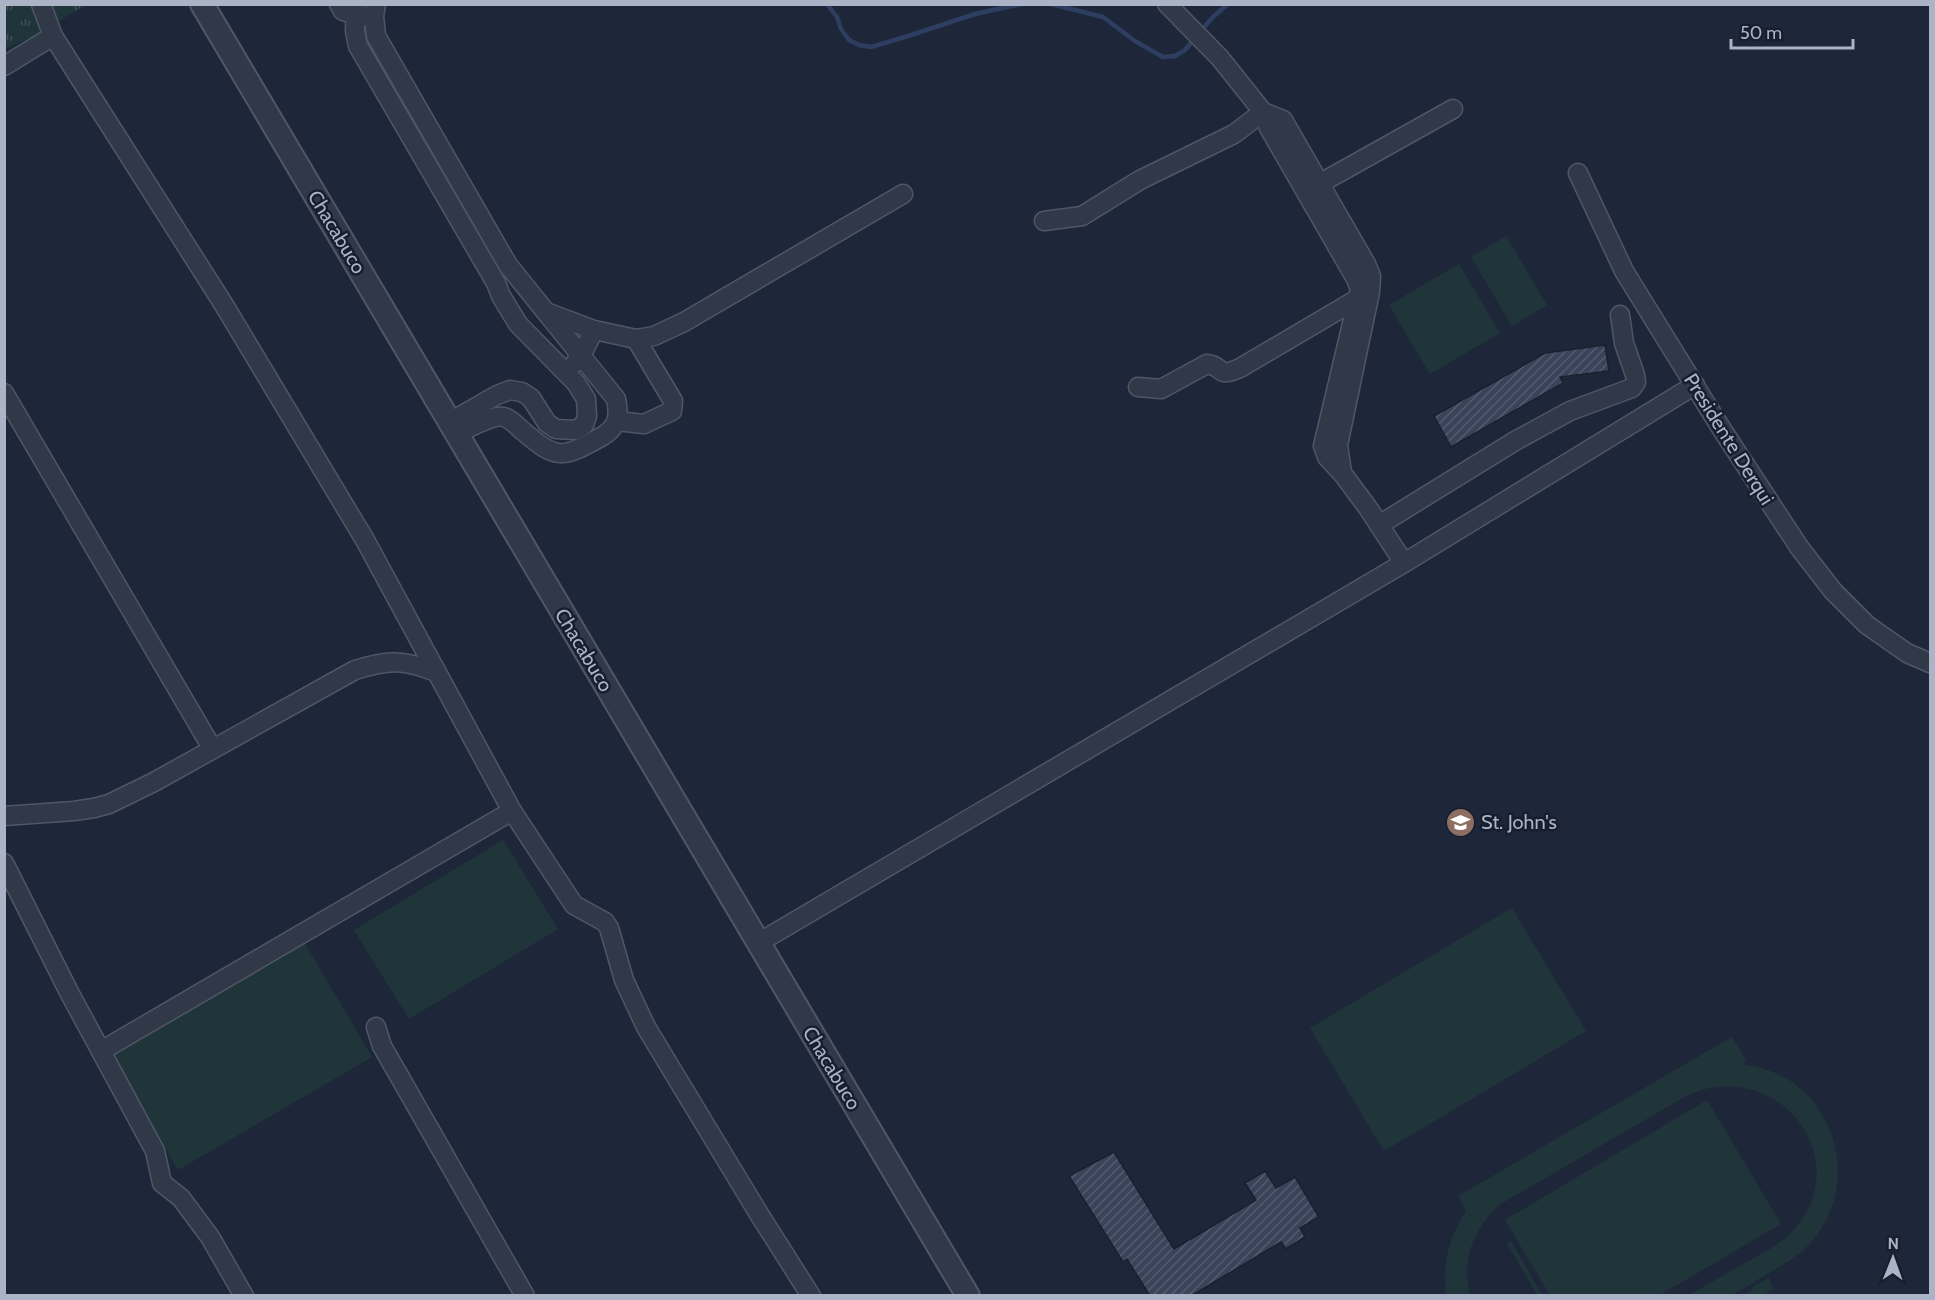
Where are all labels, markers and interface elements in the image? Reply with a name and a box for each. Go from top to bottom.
scale bar [1731,12,1852,50]
text: 50 m [1740,22,1782,44]
street label: Chacabuco [303,186,371,278]
street label: Presidente Derqui [1679,369,1779,509]
street label: Chacabuco [550,604,618,696]
school or university icon: St. John's [1444,806,1476,838]
place label: St. John's [1481,810,1557,834]
street label: Chacabuco [798,1022,866,1114]
north arrow [1863,1228,1923,1288]
text: N [1887,1234,1899,1253]

